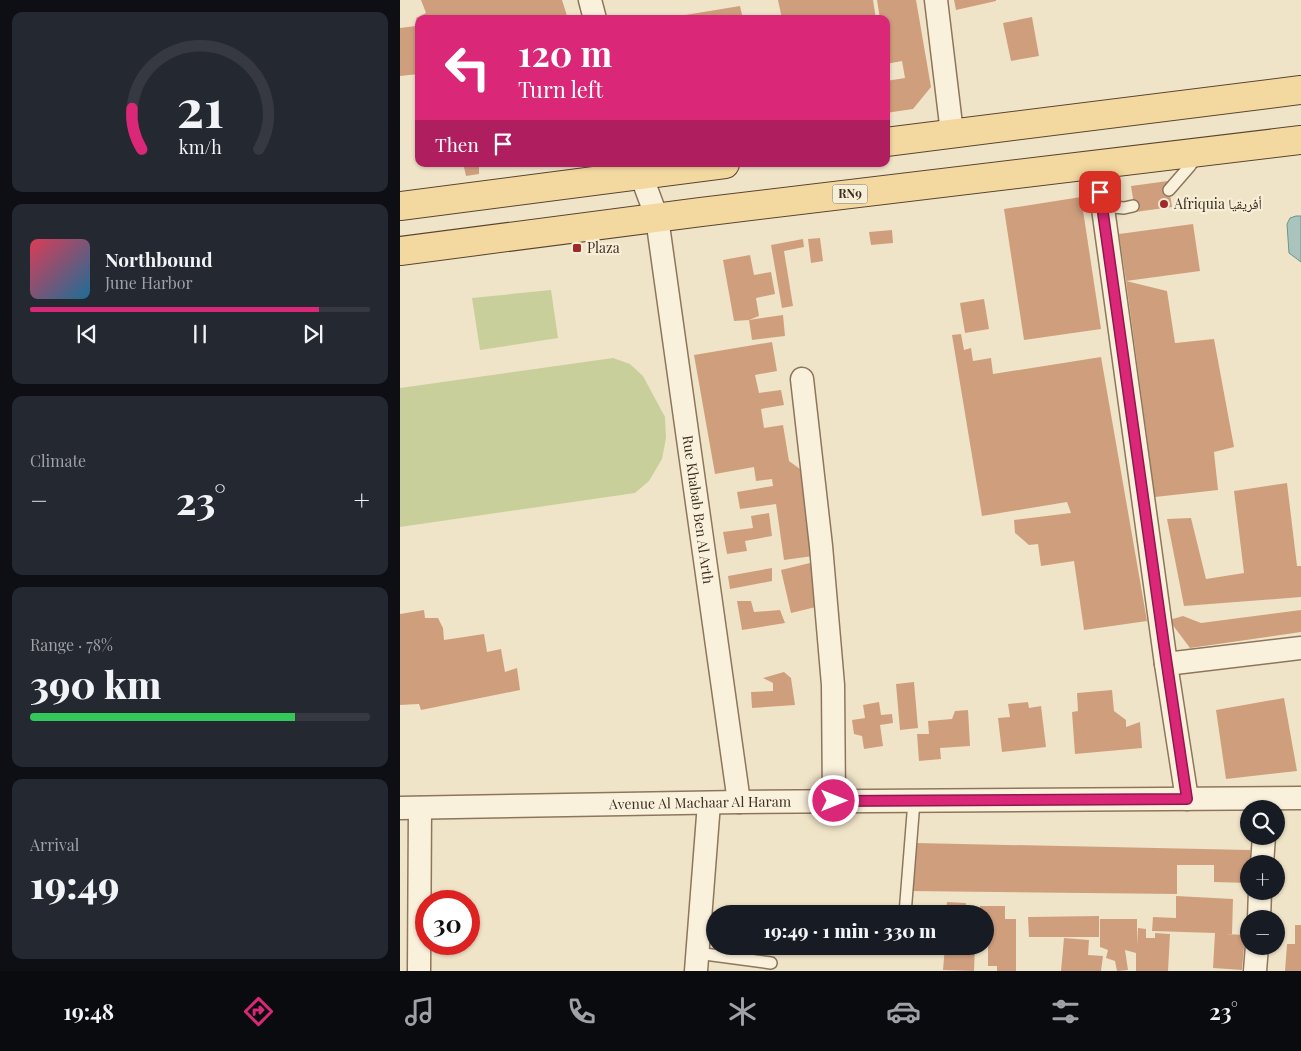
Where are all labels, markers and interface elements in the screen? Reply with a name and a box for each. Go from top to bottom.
text: 120 m [518,29,612,76]
icon: left [435,35,500,100]
text: 21 [176,72,224,141]
text: Turn left [518,74,603,104]
icon: arrive [489,130,517,158]
text: Then [435,131,479,157]
text: km/h [179,135,222,158]
pin [1079,171,1121,213]
icon: arrive [1086,178,1114,206]
road number: RN9 [832,184,868,203]
place label: Afriquia أفريقيا [1173,194,1262,213]
marker: Afriquia أفريقيا [1158,198,1170,210]
place label: Plaza [587,238,620,257]
marker: Plaza [571,242,583,254]
text: Northbound [105,246,213,272]
text: June Harbor [105,272,193,293]
icon: previous [73,320,101,348]
icon: pause [186,320,214,348]
icon: next [299,320,327,348]
street label: Rue Khabab Ben Al Arth [679,434,718,586]
text: Climate [30,450,86,471]
text: 23° [176,474,226,525]
text: − [30,481,48,518]
text: + [354,481,370,518]
text: Range · 78% [30,634,113,655]
text: 390 km [30,658,161,709]
position arrow [807,774,859,826]
street label: Avenue Al Machaar Al Haram [608,792,792,813]
map controls [1240,800,1285,955]
button: search [1240,800,1285,845]
text: Arrival [30,834,79,855]
button: + [1240,855,1285,900]
text: 19:49 [30,858,120,909]
speed limit sign: 30 [415,890,480,955]
button: − [1240,910,1285,955]
text: 19:49 · 1 min · 330 m [764,917,936,943]
icon: directions [241,994,276,1029]
icon: music [402,994,437,1029]
icon: phone [564,994,599,1029]
icon: climate [725,994,760,1029]
icon: car [886,994,921,1029]
icon: filters [1048,994,1083,1029]
text: 19:48 [63,996,114,1026]
text: 23° [1209,996,1238,1026]

